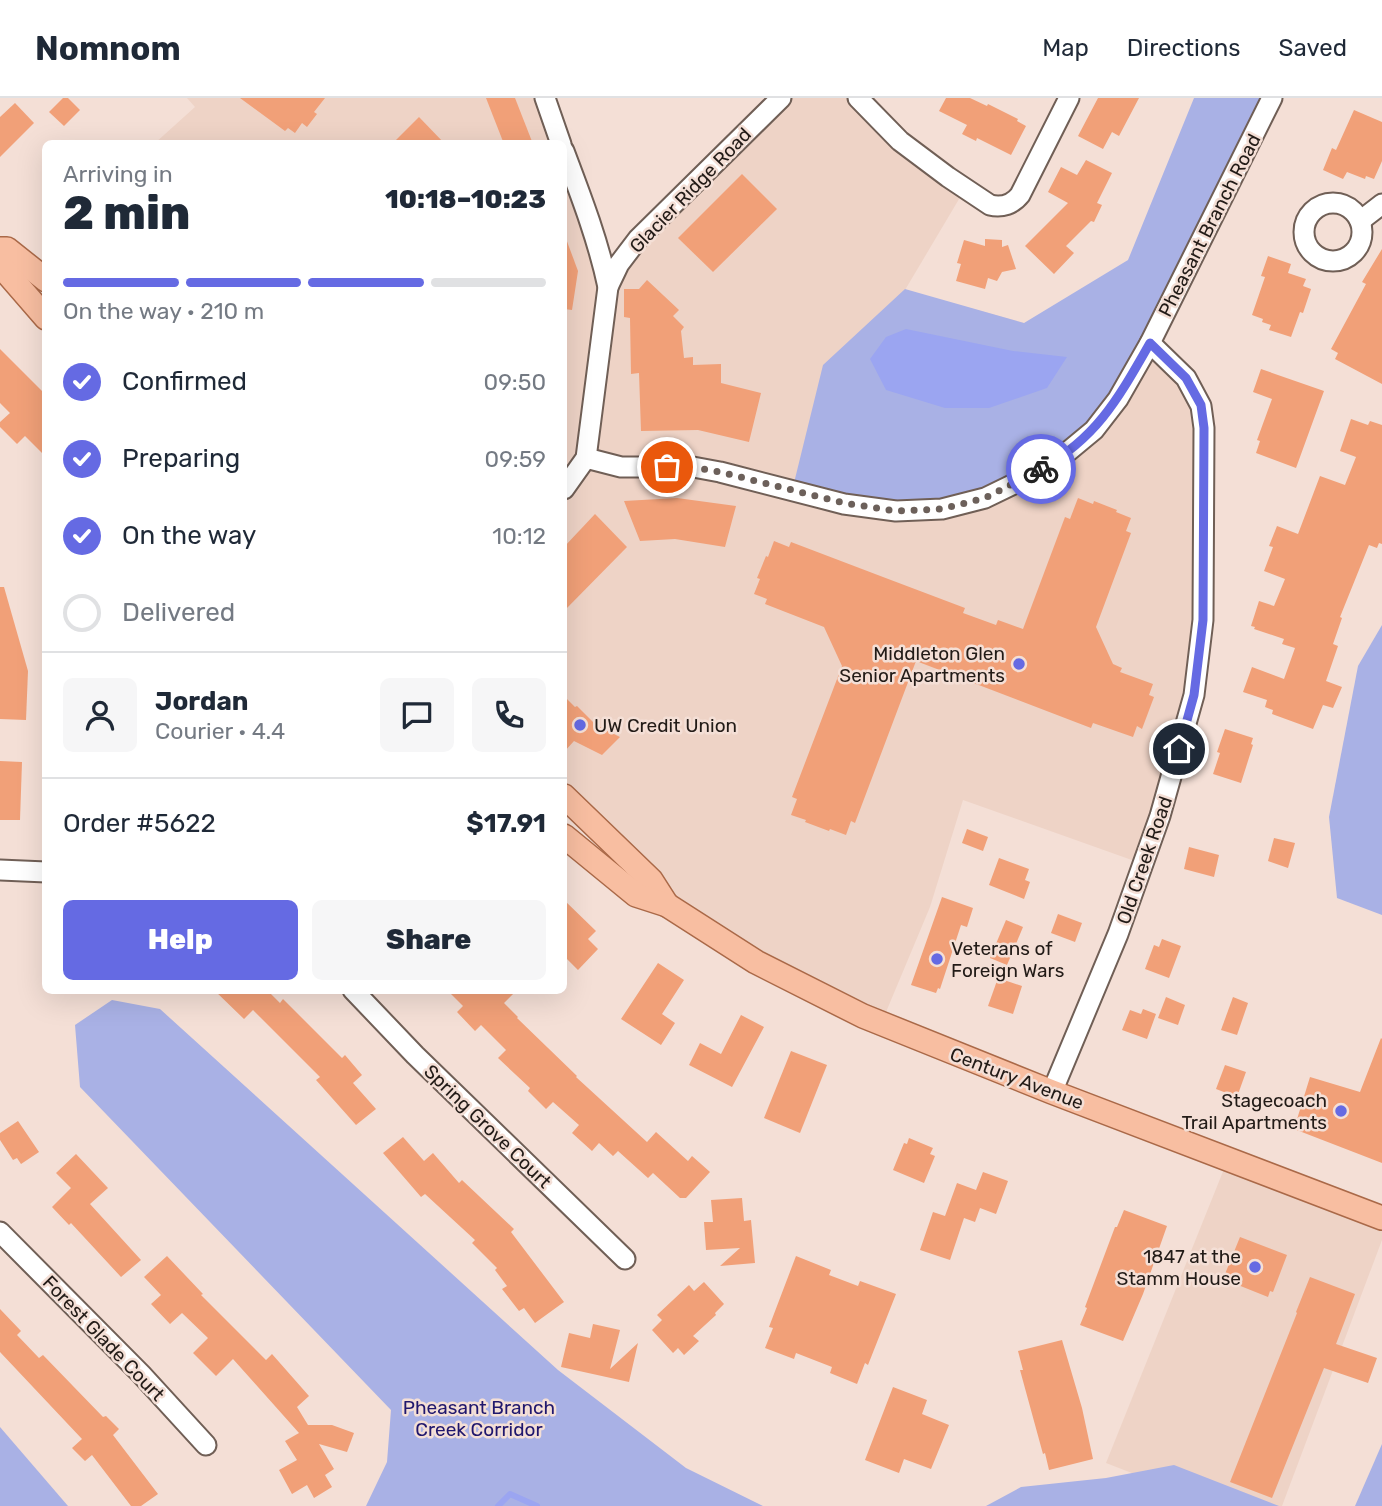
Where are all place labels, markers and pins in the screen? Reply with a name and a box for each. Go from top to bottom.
pin [637,437,697,497]
place label: Middleton Glen Senior Apartments [839,642,1005,687]
marker: Middleton Glen Senior Apartments [1011,656,1027,672]
place label: UW Credit Union [594,714,737,737]
marker: UW Credit Union [572,717,588,733]
pin [1149,719,1209,779]
place label: Veterans of Foreign Wars [951,937,1064,982]
marker: Veterans of Foreign Wars [929,951,945,967]
place label: Stagecoach Trail Apartments [1181,1089,1327,1134]
marker: Stagecoach Trail Apartments [1333,1103,1349,1119]
place label: 1847 at the Stamm House [1117,1245,1241,1290]
marker: 1847 at the Stamm House [1247,1259,1263,1275]

